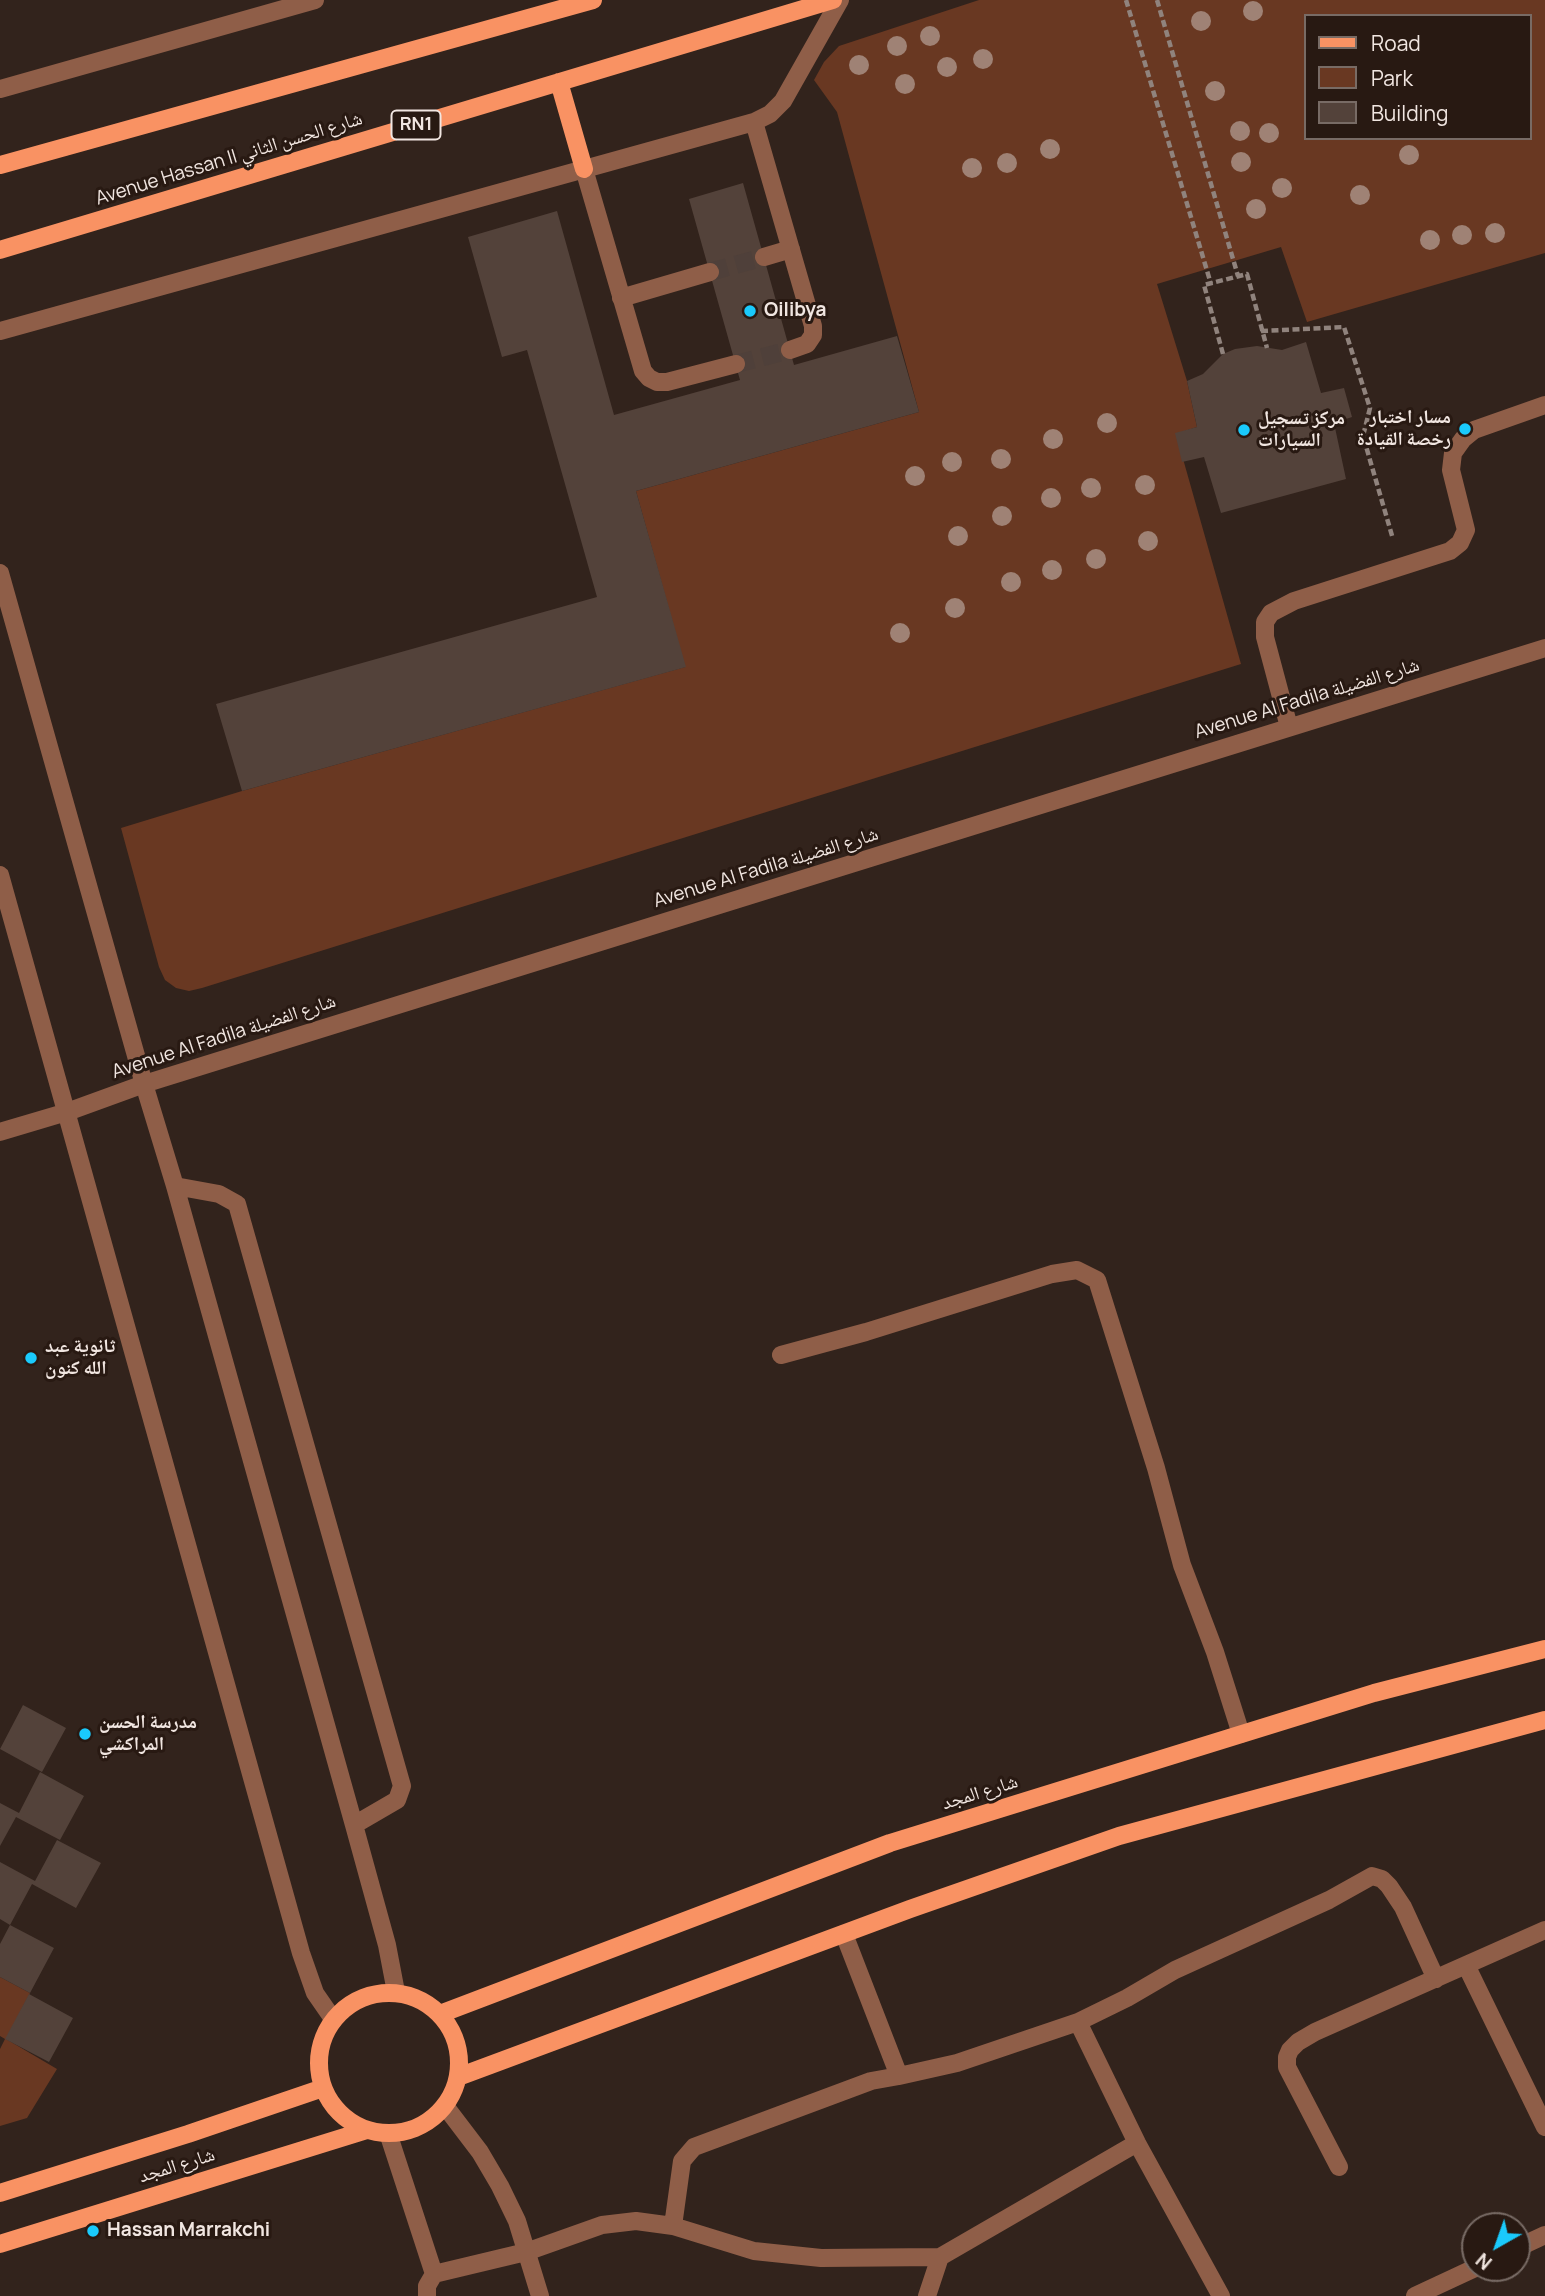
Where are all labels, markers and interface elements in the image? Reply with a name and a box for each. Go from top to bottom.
legend [1304,14,1531,140]
text: Road [1371,29,1421,57]
text: Park [1371,64,1413,92]
text: Building [1371,99,1448,127]
street label: Avenue Hassan II شارع الحسن الثاني [93,107,365,211]
road number: RN1 [392,110,440,140]
place label: Oilibya [764,300,826,322]
marker: Oilibya [742,303,758,319]
place label: مسار اختبار رخصة القيادة [1357,407,1451,451]
place label: مركز تسجيل السيارات [1258,408,1345,452]
marker: مسار اختبار رخصة القيادة [1457,421,1473,437]
marker: مركز تسجيل السيارات [1236,422,1252,438]
street label: Avenue Al Fadila شارع الفضيلة [1192,654,1422,744]
street label: Avenue Al Fadila شارع الفضيلة [651,823,881,913]
street label: Avenue Al Fadila شارع الفضيلة [109,990,339,1084]
place label: ثانوية عبد الله كنون [45,1336,115,1380]
marker: ثانوية عبد الله كنون [23,1350,39,1366]
place label: مدرسة الحسن المراكشي [99,1712,197,1756]
marker: مدرسة الحسن المراكشي [77,1726,93,1742]
street label: شارع المجد [939,1771,1021,1815]
street label: شارع المجد [136,2144,218,2188]
north arrow [1461,2212,1531,2282]
place label: Hassan Marrakchi [107,2220,270,2242]
marker: Hassan Marrakchi [85,2223,101,2239]
text: N [1470,2247,1497,2276]

